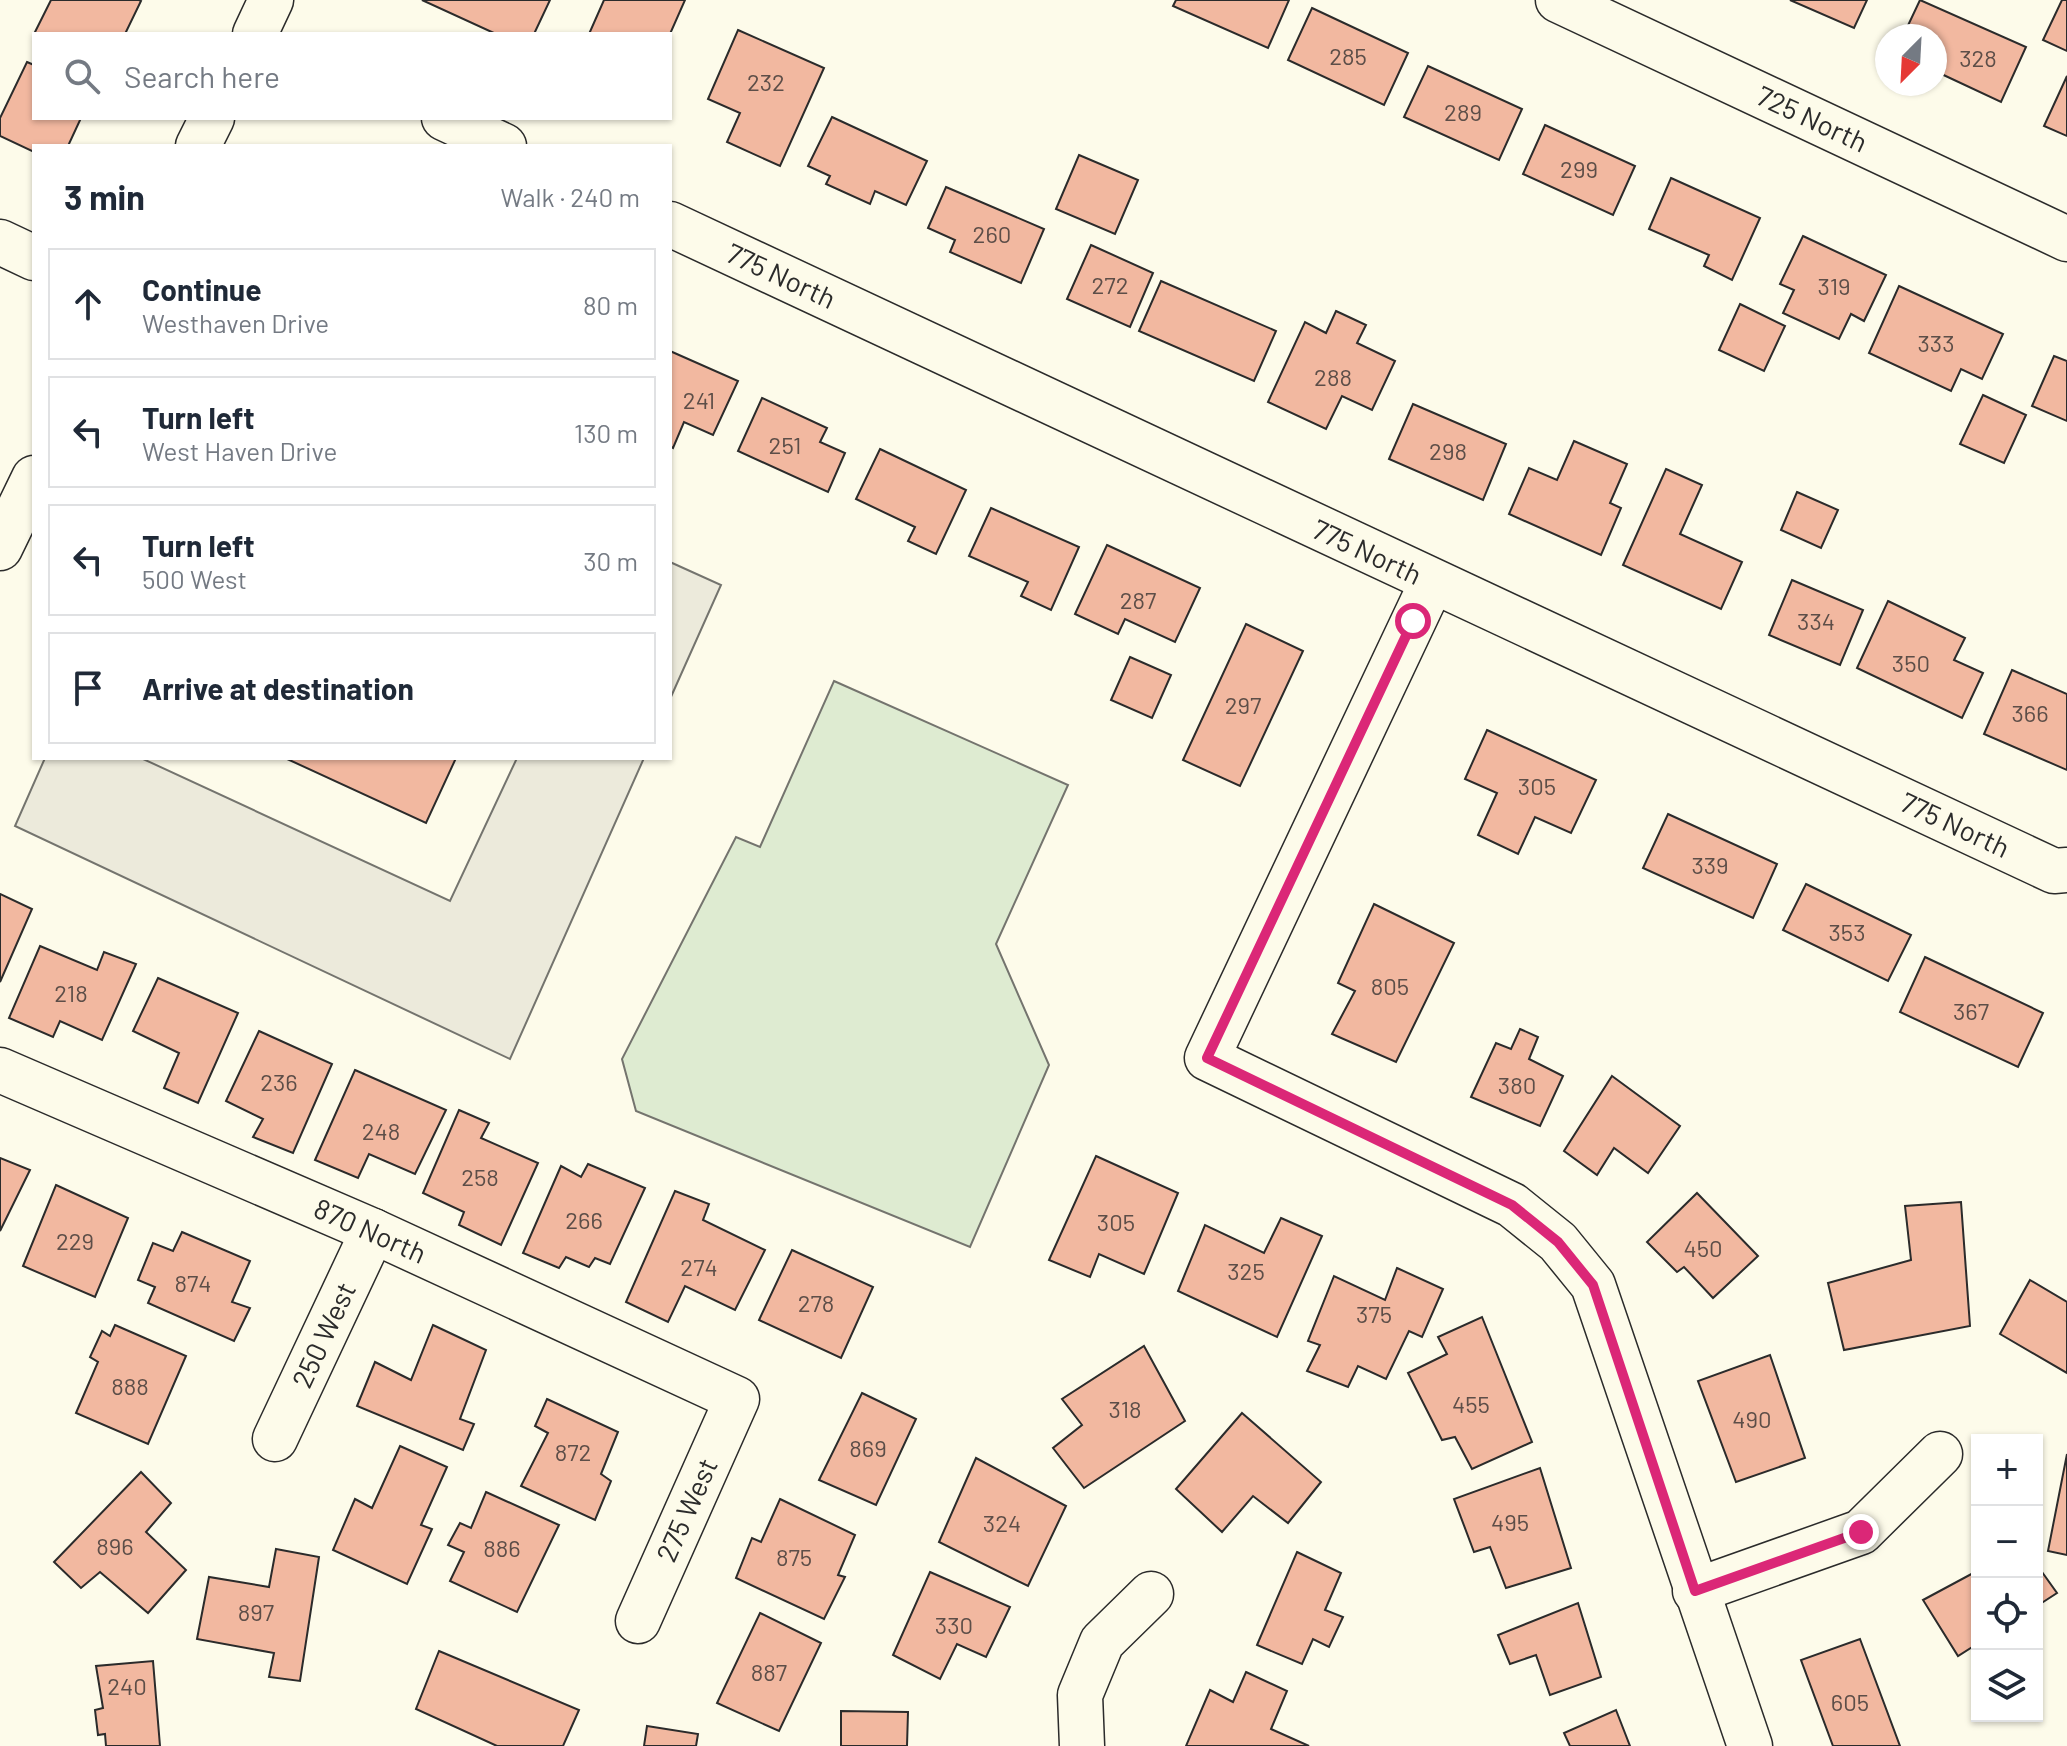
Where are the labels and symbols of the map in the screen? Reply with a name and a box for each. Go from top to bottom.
north arrow [1875,24,1947,96]
house number: 285 [1329,41,1367,70]
house number: 328 [1959,43,1997,72]
house number: 232 [747,67,785,96]
street label: 725 North [1752,78,1873,159]
house number: 289 [1444,97,1482,126]
house number: 299 [1560,154,1598,183]
house number: 260 [973,219,1011,248]
street label: 775 North [721,235,841,315]
house number: 272 [1091,270,1129,299]
house number: 319 [1817,271,1851,300]
house number: 333 [1917,328,1955,357]
house number: 288 [1314,362,1352,391]
house number: 241 [683,385,715,414]
house number: 251 [769,430,801,459]
house number: 298 [1429,436,1467,465]
street label: 775 North [1307,511,1427,591]
house number: 287 [1120,585,1156,614]
route start [1395,603,1431,639]
house number: 334 [1797,606,1835,635]
house number: 350 [1892,648,1930,677]
house number: 297 [1225,690,1261,719]
house number: 366 [2011,698,2049,727]
house number: 305 [1518,771,1556,800]
street label: 775 North [1895,784,2015,864]
house number: 339 [1691,850,1729,879]
house number: 353 [1828,917,1866,946]
house number: 805 [1371,971,1409,1000]
house number: 218 [54,978,88,1007]
house number: 367 [1953,996,1989,1025]
house number: 236 [260,1067,298,1096]
house number: 380 [1498,1070,1536,1099]
house number: 248 [362,1116,400,1145]
house number: 258 [461,1162,499,1191]
street label: 870 North [309,1190,432,1270]
house number: 266 [565,1205,603,1234]
house number: 305 [1097,1207,1135,1236]
house number: 229 [56,1226,94,1255]
house number: 450 [1683,1233,1723,1262]
house number: 274 [680,1252,718,1281]
house number: 325 [1227,1256,1265,1285]
house number: 874 [174,1268,212,1297]
street label: 250 West [284,1276,362,1393]
house number: 278 [798,1288,834,1317]
house number: 375 [1356,1299,1392,1328]
house number: 888 [111,1371,149,1400]
house number: 455 [1452,1389,1490,1418]
house number: 318 [1108,1394,1142,1423]
house number: 490 [1732,1404,1772,1433]
house number: 869 [849,1433,887,1462]
house number: 872 [555,1437,591,1466]
street label: 275 West [648,1453,724,1567]
house number: 495 [1491,1507,1529,1536]
house number: 324 [983,1508,1021,1537]
route end [1843,1514,1879,1550]
house number: 896 [96,1531,134,1560]
house number: 886 [483,1533,521,1562]
house number: 875 [776,1542,812,1571]
house number: 897 [238,1597,274,1626]
house number: 330 [935,1610,973,1639]
house number: 887 [751,1657,787,1686]
house number: 240 [107,1671,147,1700]
house number: 605 [1831,1687,1869,1716]

